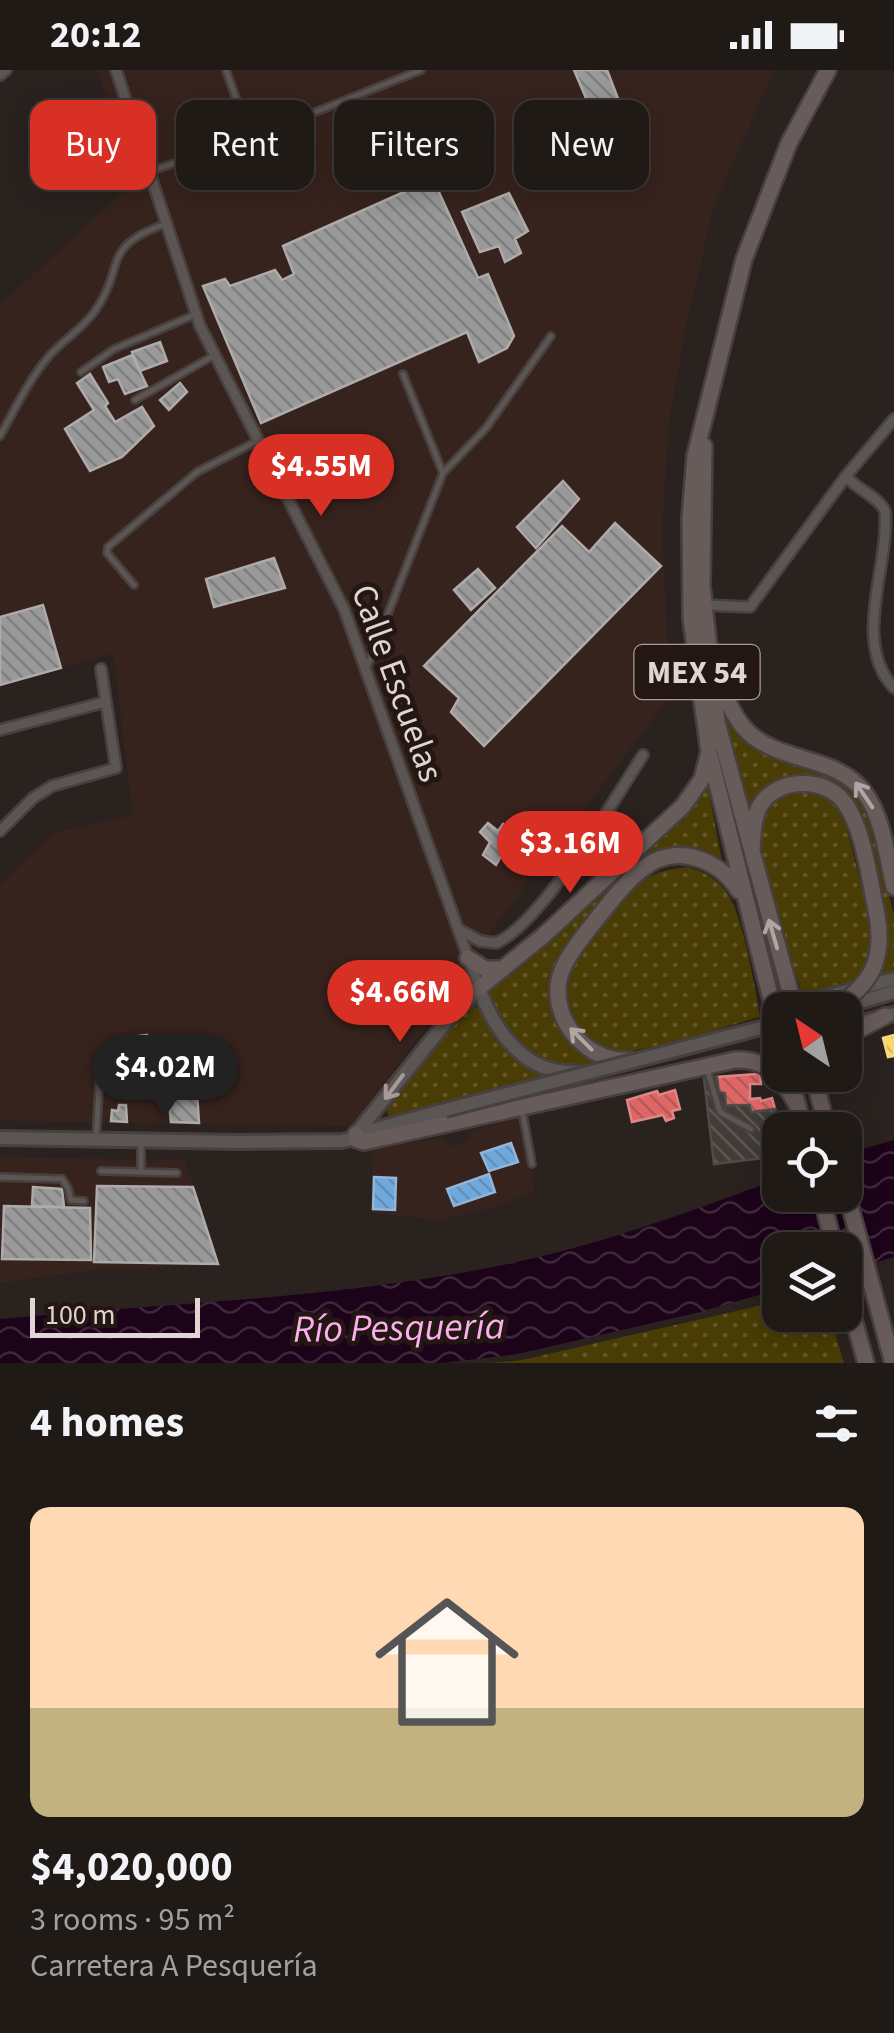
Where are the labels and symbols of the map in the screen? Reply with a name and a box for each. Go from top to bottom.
pin: $4.55M [240,434,402,519]
street label: Calle Escuelas [338,578,456,789]
road number: MEX 54 [634,645,760,699]
one-way arrow [854,782,875,810]
pin: $3.16M [489,811,651,896]
one-way arrow [763,919,781,951]
pin: $4.66M [319,960,481,1045]
north arrow [762,992,862,1092]
one-way arrow [569,1027,594,1052]
pin: $4.02M [84,1035,246,1120]
one-way arrow [383,1073,404,1100]
scale bar [30,1293,200,1338]
water label: Río Pesquería [293,1299,505,1357]

